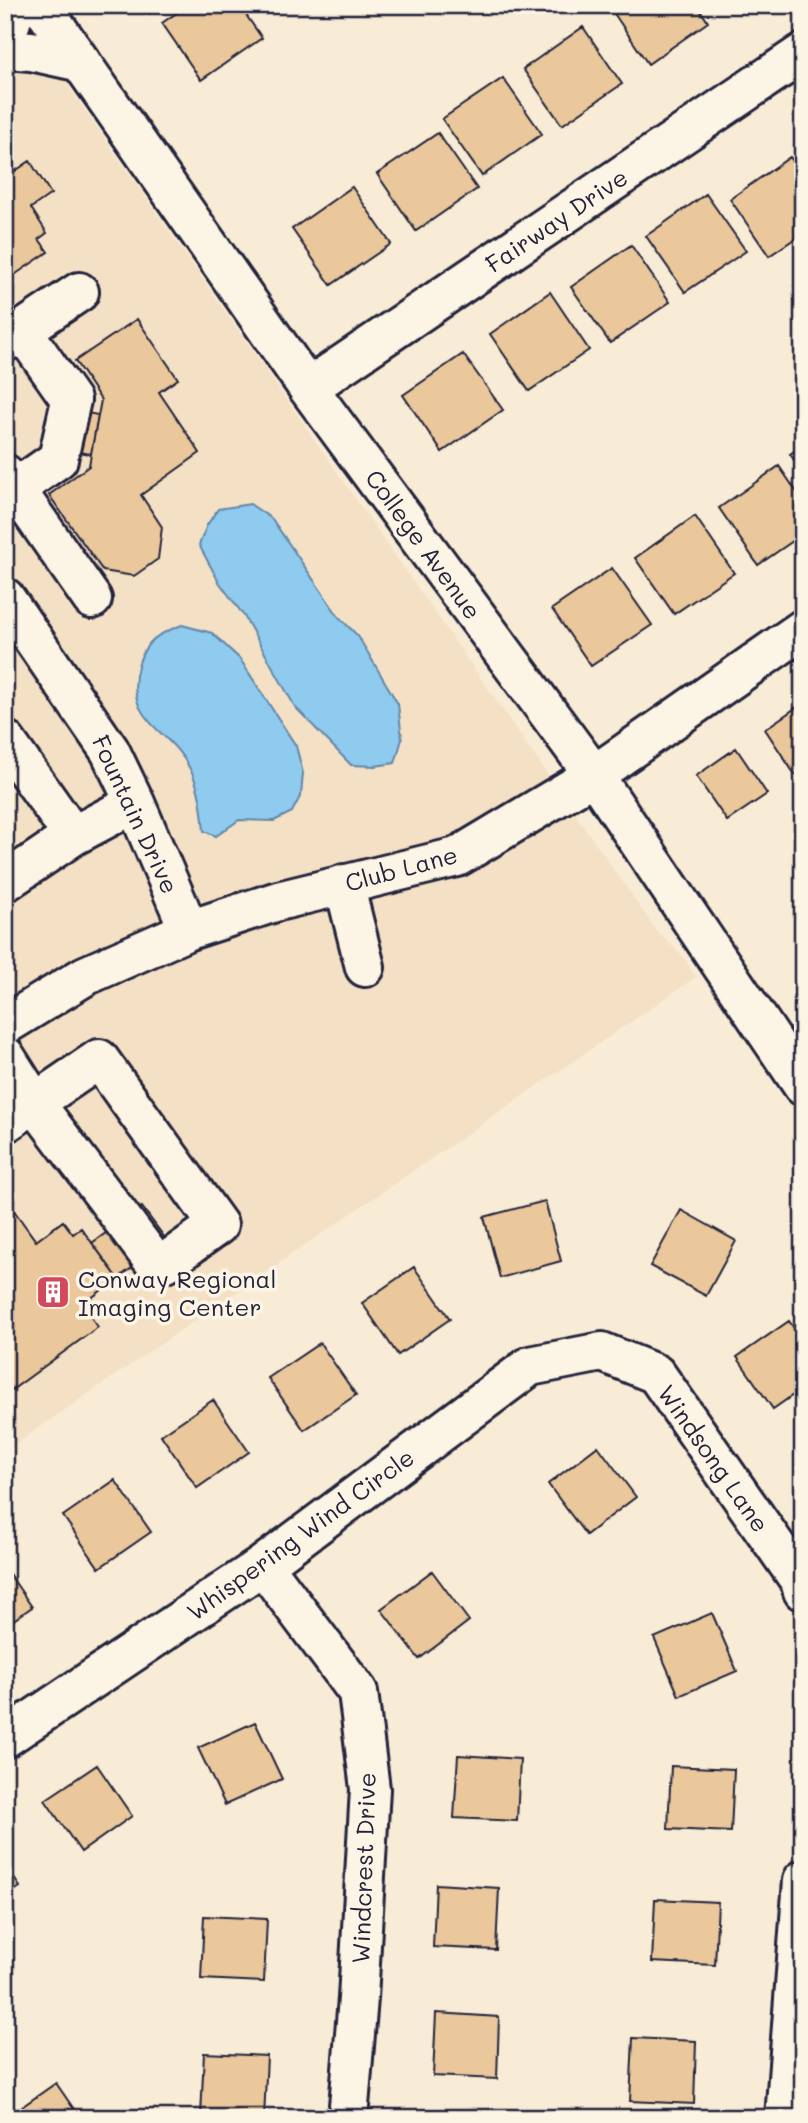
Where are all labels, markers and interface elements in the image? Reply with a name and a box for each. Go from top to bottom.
street label: Fairway Drive [479,161,633,279]
street label: College Avenue [359,463,489,625]
street label: Fountain Drive [86,730,186,898]
street label: Club Lane [341,838,461,898]
place label: Conway Regional Imaging Center [78,1263,276,1322]
building icon: Conway Regional Imaging Center [34,1273,72,1311]
street label: Windsong Lane [652,1378,776,1538]
street label: Whispering Wind Circle [180,1441,420,1627]
street label: Windcrest Drive [344,1772,382,1964]

